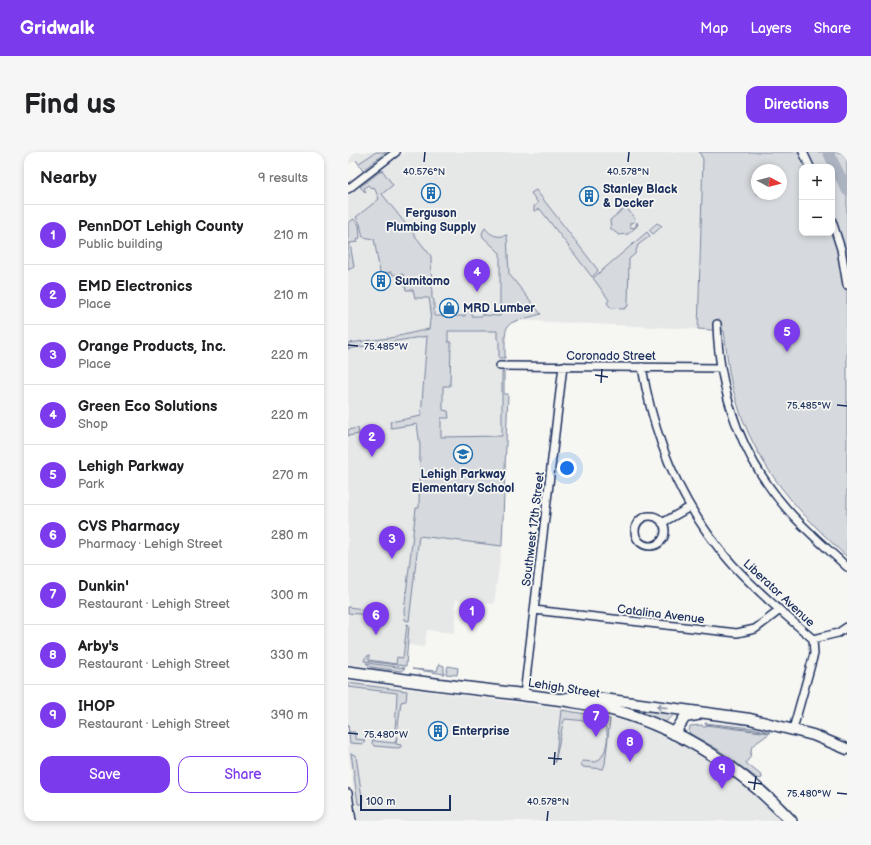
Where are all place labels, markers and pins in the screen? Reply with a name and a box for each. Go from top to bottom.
building icon: Ferguson Plumbing Supply [420,182,442,204]
place label: Stanley Black & Decker [603,182,678,211]
building icon: Stanley Black & Decker [578,185,600,207]
place label: Ferguson Plumbing Supply [386,206,477,235]
pin: 4 [464,259,490,292]
building icon: Sumitomo [370,270,392,292]
place label: Sumitomo [395,274,450,289]
shop icon: MRD Lumber [438,297,460,319]
place label: MRD Lumber [463,301,535,316]
pin: 5 [774,319,800,352]
pin: 2 [359,424,385,457]
school or university icon: Lehigh Parkway Elementary School [452,443,474,465]
place label: Lehigh Parkway Elementary School [412,467,514,496]
pin: 3 [379,526,405,559]
pin: 1 [459,598,485,631]
pin: 6 [363,602,389,635]
pin: 7 [583,704,609,737]
building icon: Enterprise [427,720,449,742]
place label: Enterprise [452,724,510,739]
pin: 8 [617,729,643,762]
pin: 9 [709,756,735,789]

